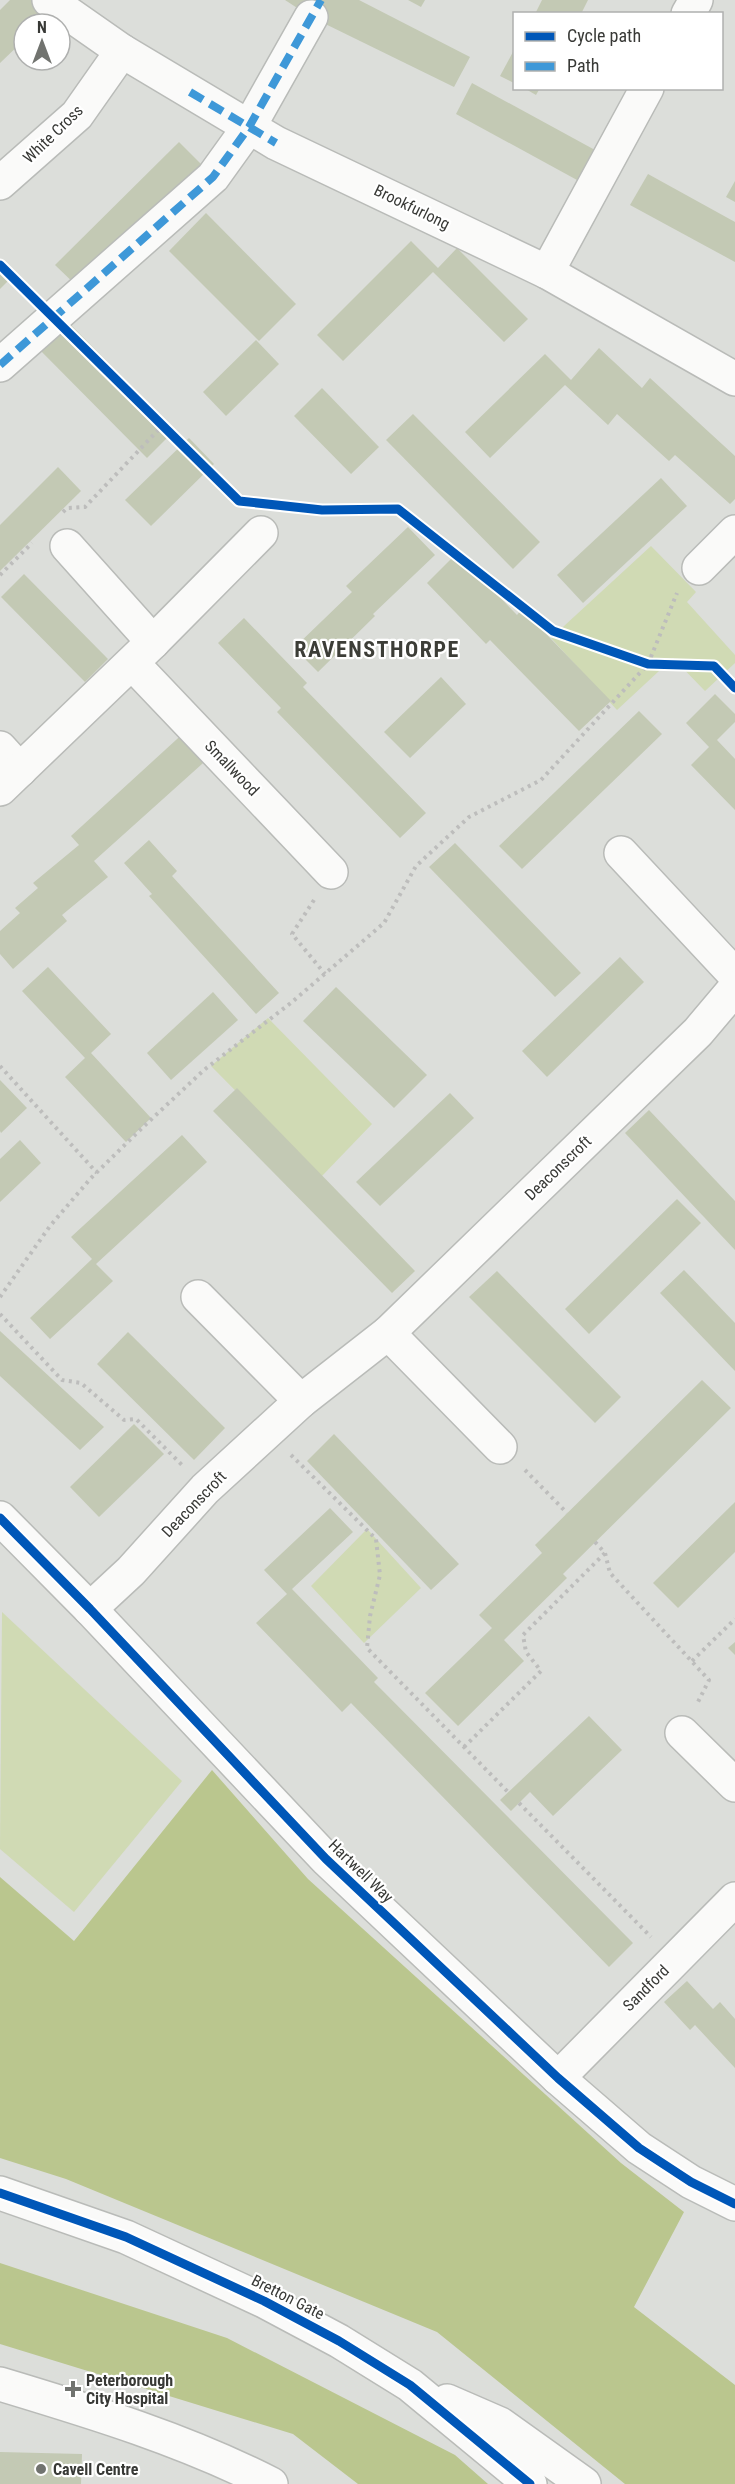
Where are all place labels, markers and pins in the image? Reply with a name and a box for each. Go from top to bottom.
place label: Peterborough City Hospital [86,2371,173,2408]
marker: Peterborough City Hospital [64,2380,82,2398]
place label: Cavell Centre [53,2460,139,2479]
marker: Cavell Centre [34,2462,48,2476]

